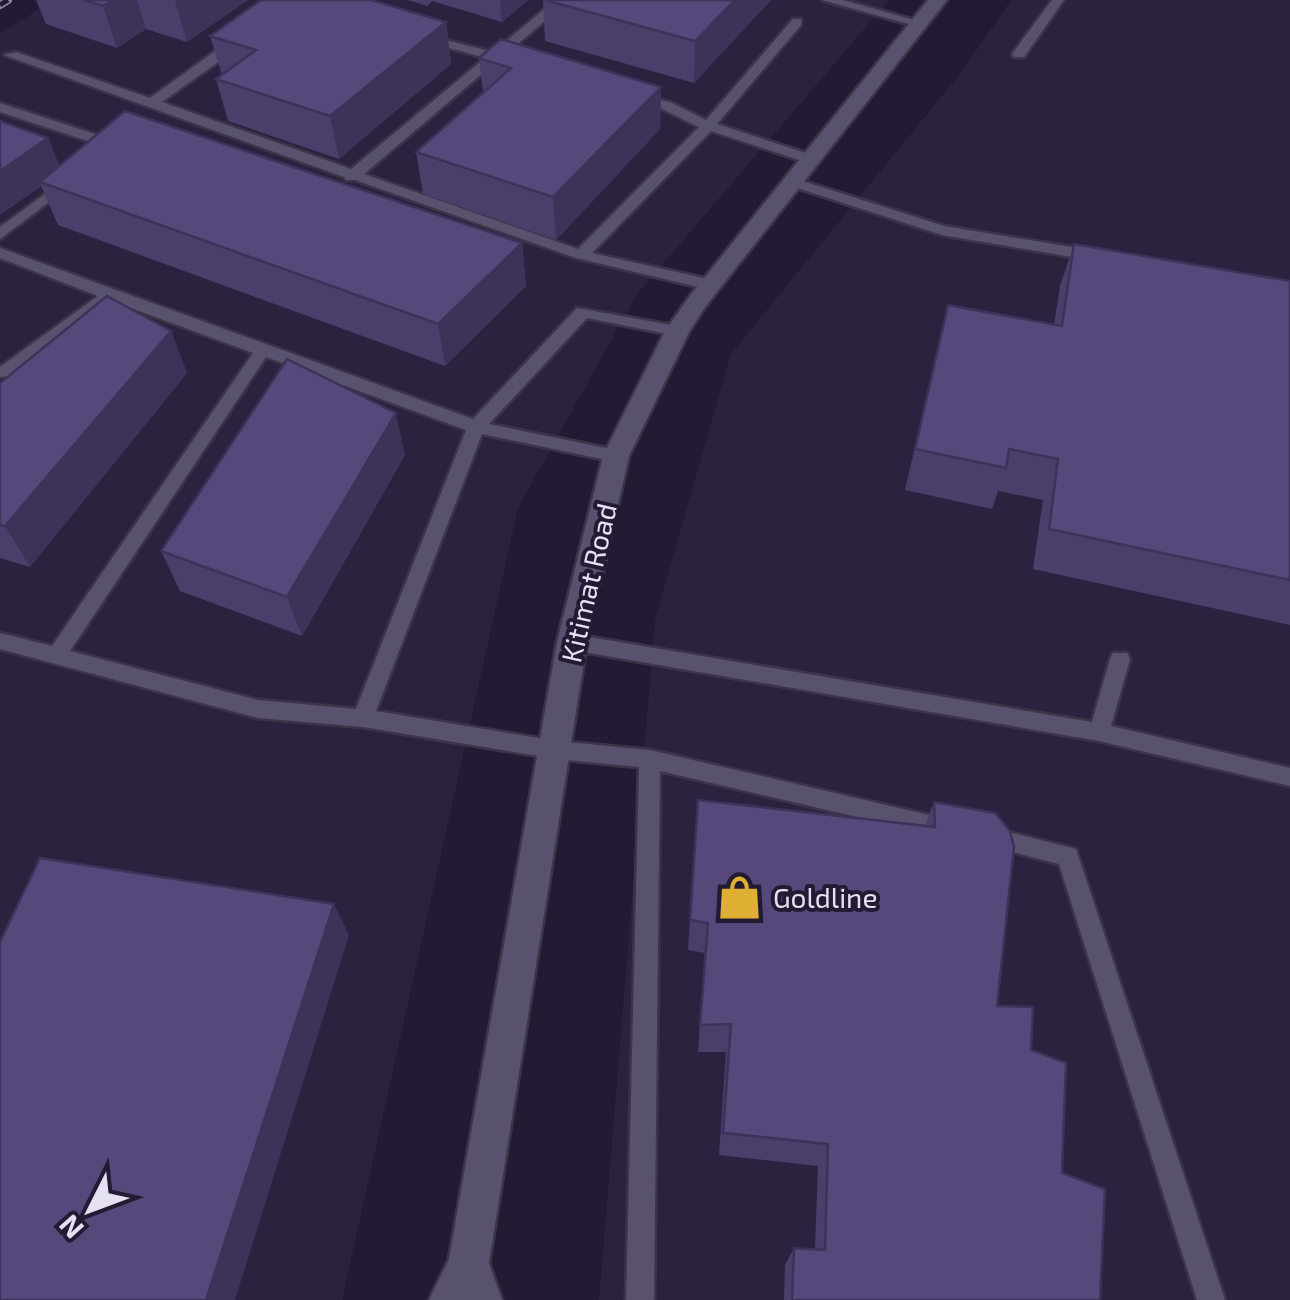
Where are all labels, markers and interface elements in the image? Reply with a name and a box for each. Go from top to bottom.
street label: Kitimat Road [553,500,623,666]
shop icon: Goldline [716,874,764,922]
place label: Goldline [773,880,877,914]
north arrow [40,1160,140,1260]
text: N [51,1209,90,1246]

